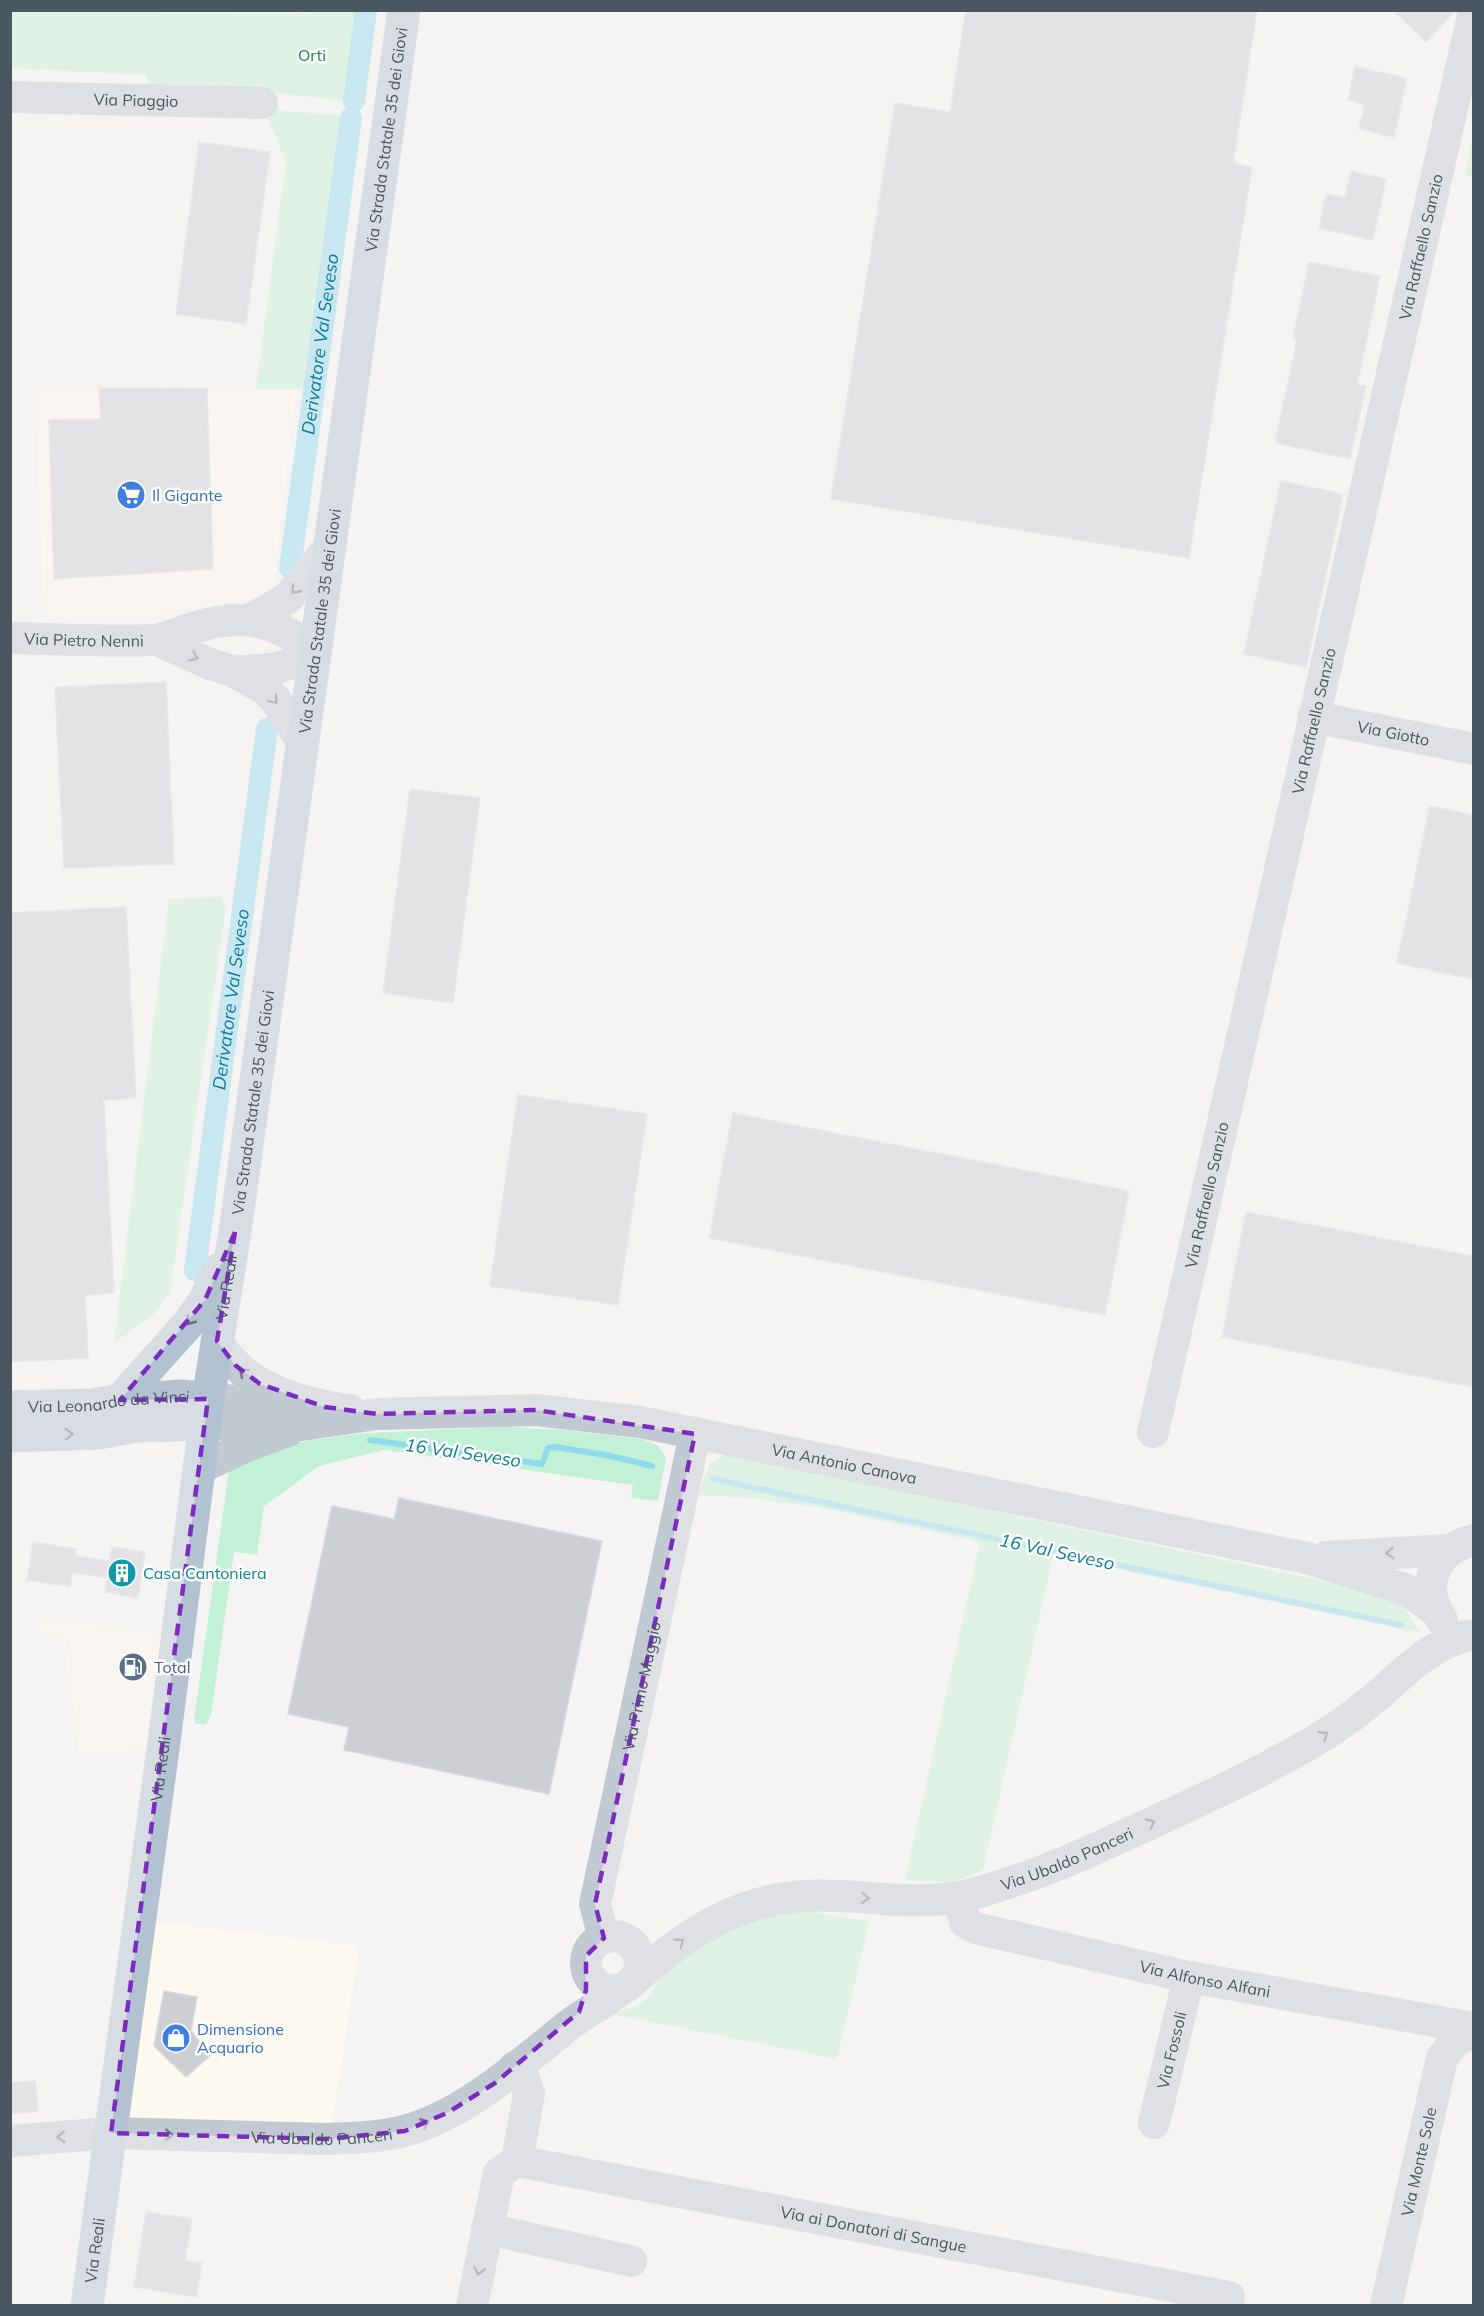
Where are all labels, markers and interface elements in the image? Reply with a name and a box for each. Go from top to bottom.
street label: Via Strada Statale 35 dei Giovi [361,26,412,253]
park label: Orti [298,45,326,65]
street label: Via Piaggio [93,89,179,111]
street label: Via Raffaello Sanzio [1395,172,1447,322]
water label: Derivatore Val Seveso [296,252,344,436]
supermarket icon: Il Gigante [115,479,147,511]
place label: Il Gigante [152,485,222,505]
street label: Via Strada Statale 35 dei Giovi [294,507,345,735]
one-way arrow [291,583,302,593]
street label: Via Pietro Nenni [24,628,144,651]
street label: Via Raffaello Sanzio [1287,646,1340,796]
one-way arrow [188,650,199,662]
one-way arrow [267,693,278,704]
street label: Via Giotto [1355,716,1431,750]
water label: Derivatore Val Seveso [207,907,254,1091]
street label: Via Strada Statale 35 dei Giovi [227,989,278,1216]
street label: Via Raffaello Sanzio [1180,1120,1233,1270]
street label: Via Reali [211,1254,241,1321]
one-way arrow [186,1315,197,1326]
one-way arrow [239,1368,250,1379]
street label: Via Leonardo da Vinci [28,1386,191,1417]
one-way arrow [64,1428,73,1441]
water label: 16 Val Seveso [404,1433,523,1472]
street label: Via Antonio Canova [770,1439,919,1488]
water label: 16 Val Seveso [998,1528,1117,1575]
one-way arrow [1386,1547,1395,1560]
building icon: Casa Cantoniera [106,1557,138,1589]
place label: Casa Cantoniera [143,1563,267,1583]
street label: Via Primo Maggio [618,1620,665,1753]
fuel station icon: Total [117,1651,149,1683]
place label: Total [154,1657,191,1677]
one-way arrow [1317,1731,1328,1742]
street label: Via Reali [146,1735,175,1803]
one-way arrow [1144,1818,1155,1830]
street label: Via Ubaldo Panceri [998,1823,1136,1895]
one-way arrow [860,1892,869,1905]
one-way arrow [673,1938,684,1949]
street label: Via Alfonso Alfani [1138,1956,1272,2001]
street label: Via Fossoli [1153,2009,1190,2091]
place label: Dimensione Acquario [197,2019,284,2057]
shop icon: Dimensione Acquario [160,2022,192,2054]
street label: Via Monte Sole [1397,2105,1441,2218]
one-way arrow [419,2118,430,2130]
street label: Via Ubaldo Panceri [251,2124,394,2149]
one-way arrow [165,2129,174,2142]
one-way arrow [56,2130,65,2143]
street label: Via ai Donatori di Sangue [779,2202,968,2257]
street label: Via Reali [80,2217,109,2284]
one-way arrow [473,2266,486,2276]

